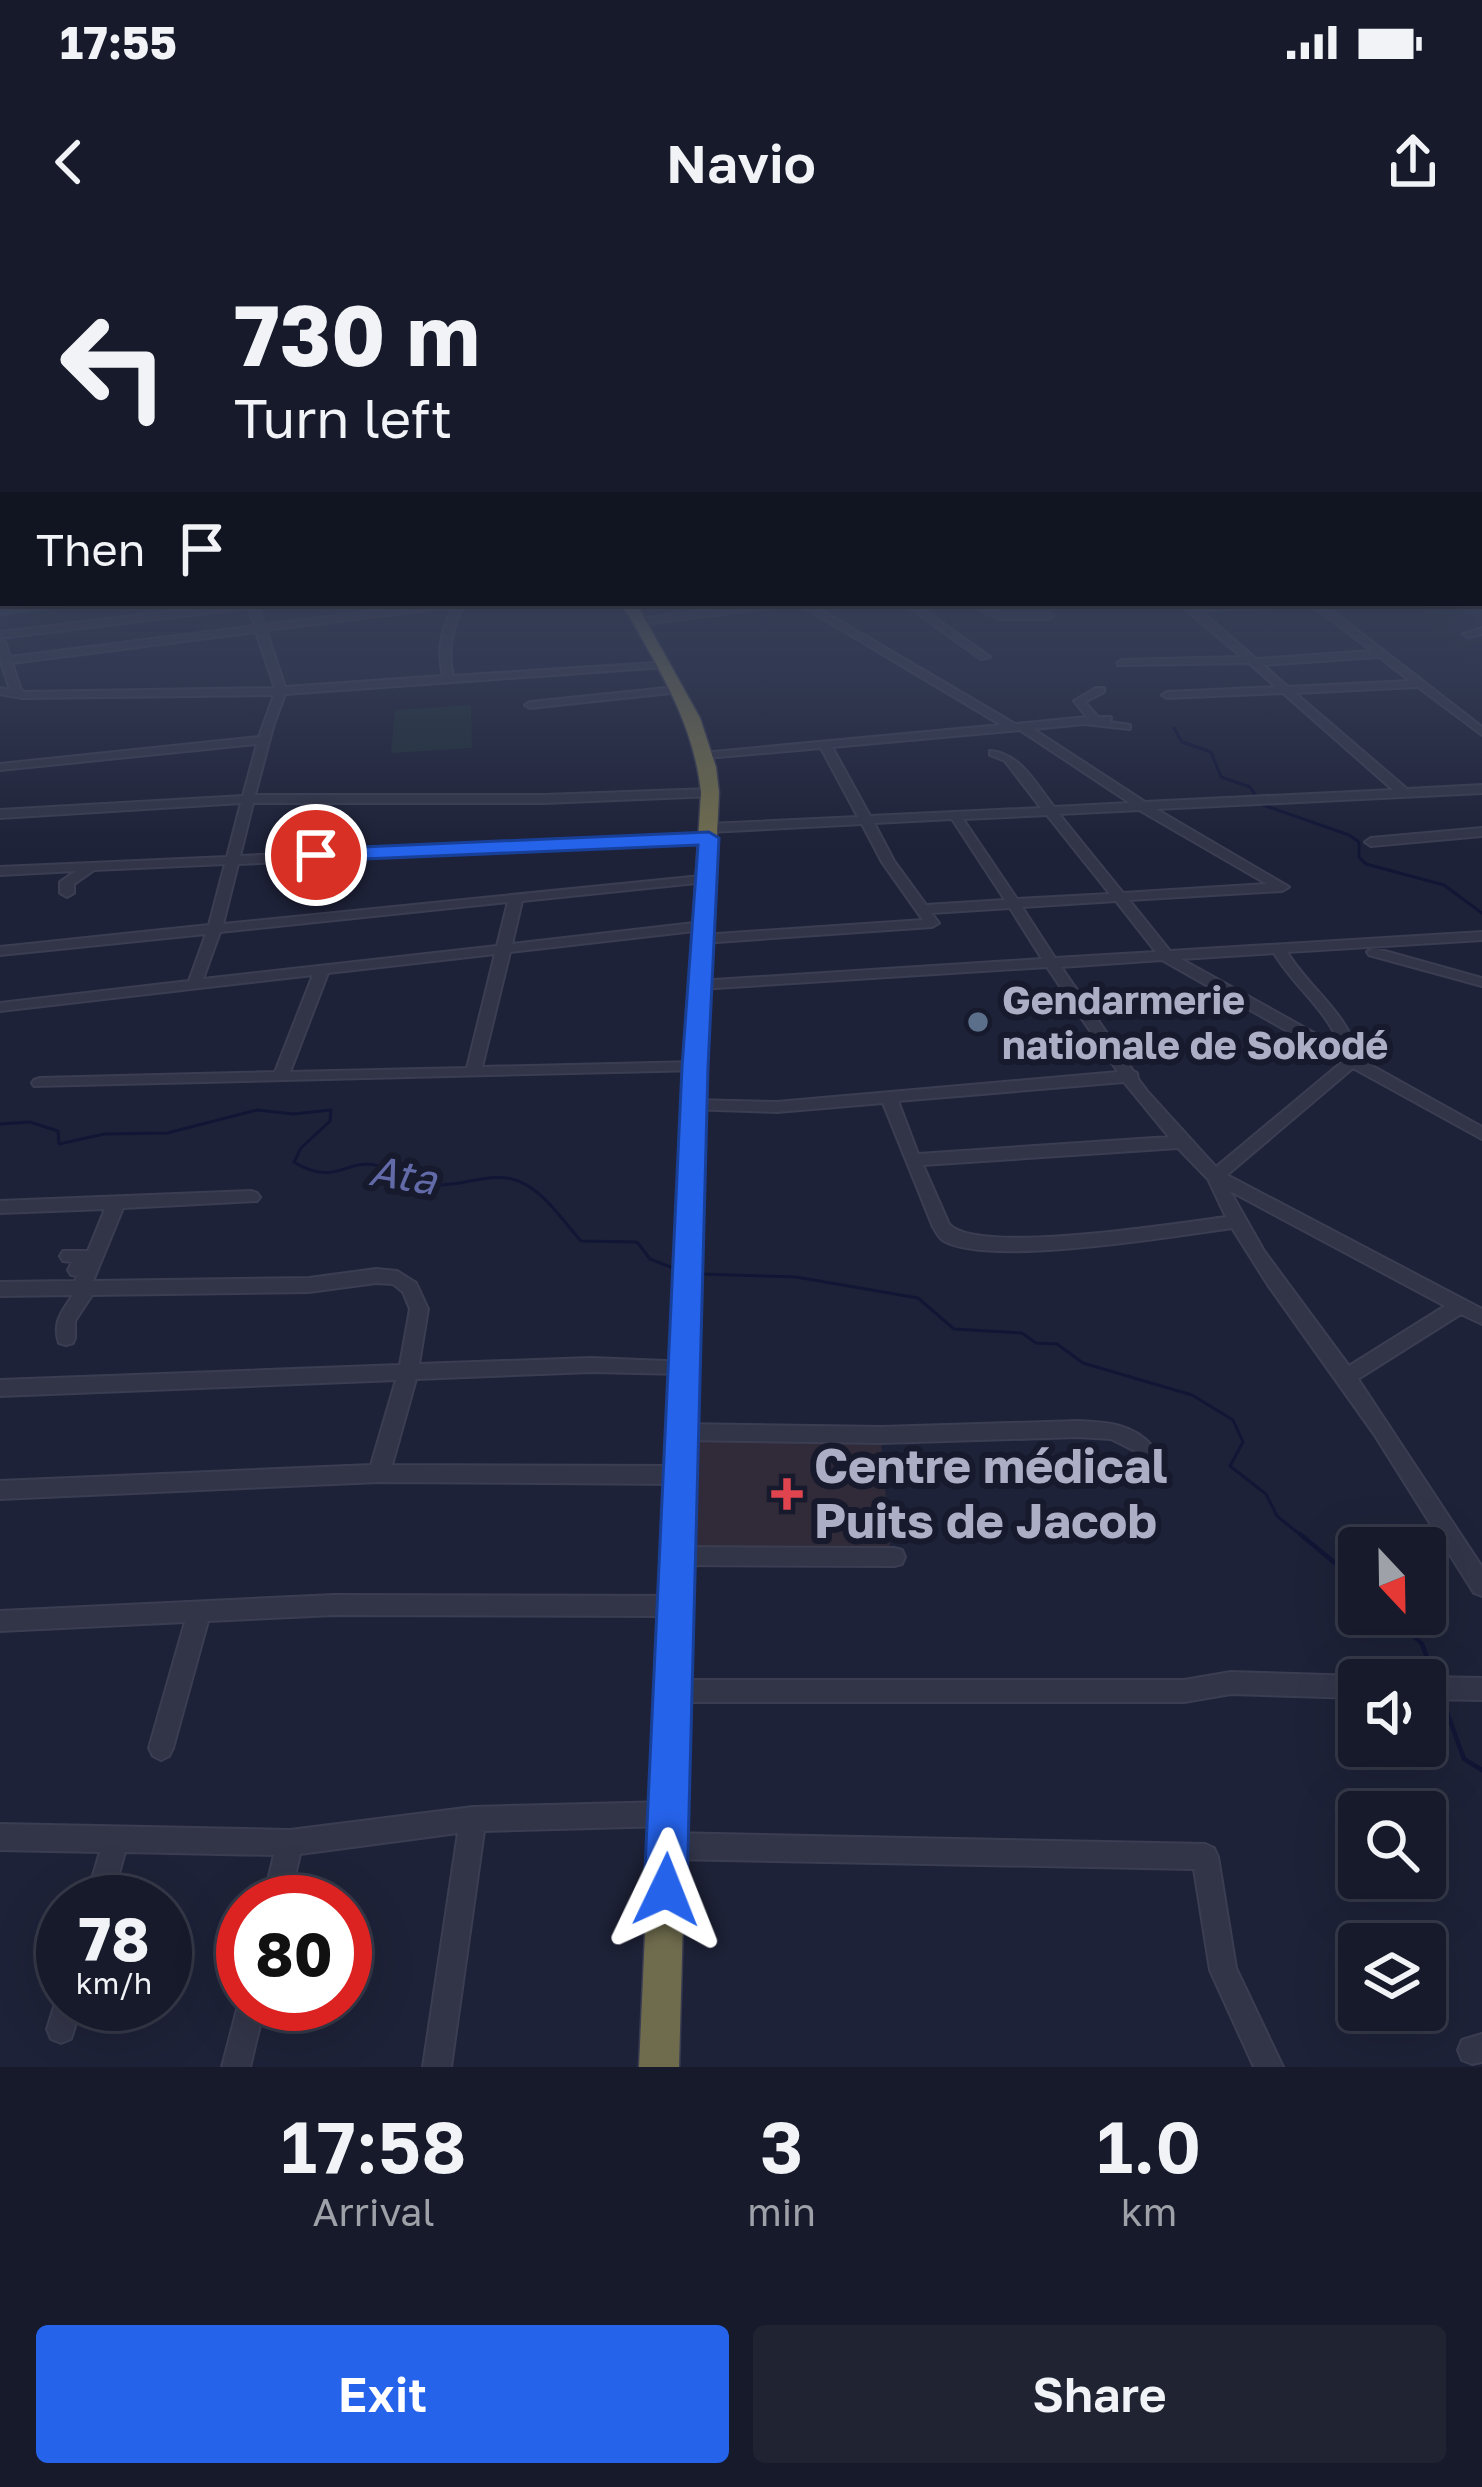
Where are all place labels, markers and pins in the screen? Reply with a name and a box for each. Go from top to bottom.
pin [265,804,367,906]
place label: Gendarmerie nationale de Sokodé [1002,976,1388,1068]
marker: Gendarmerie nationale de Sokodé [965,1009,991,1035]
place label: Centre médical Puits de Jacob [814,1436,1167,1549]
marker: Centre médical Puits de Jacob [771,1478,803,1510]

